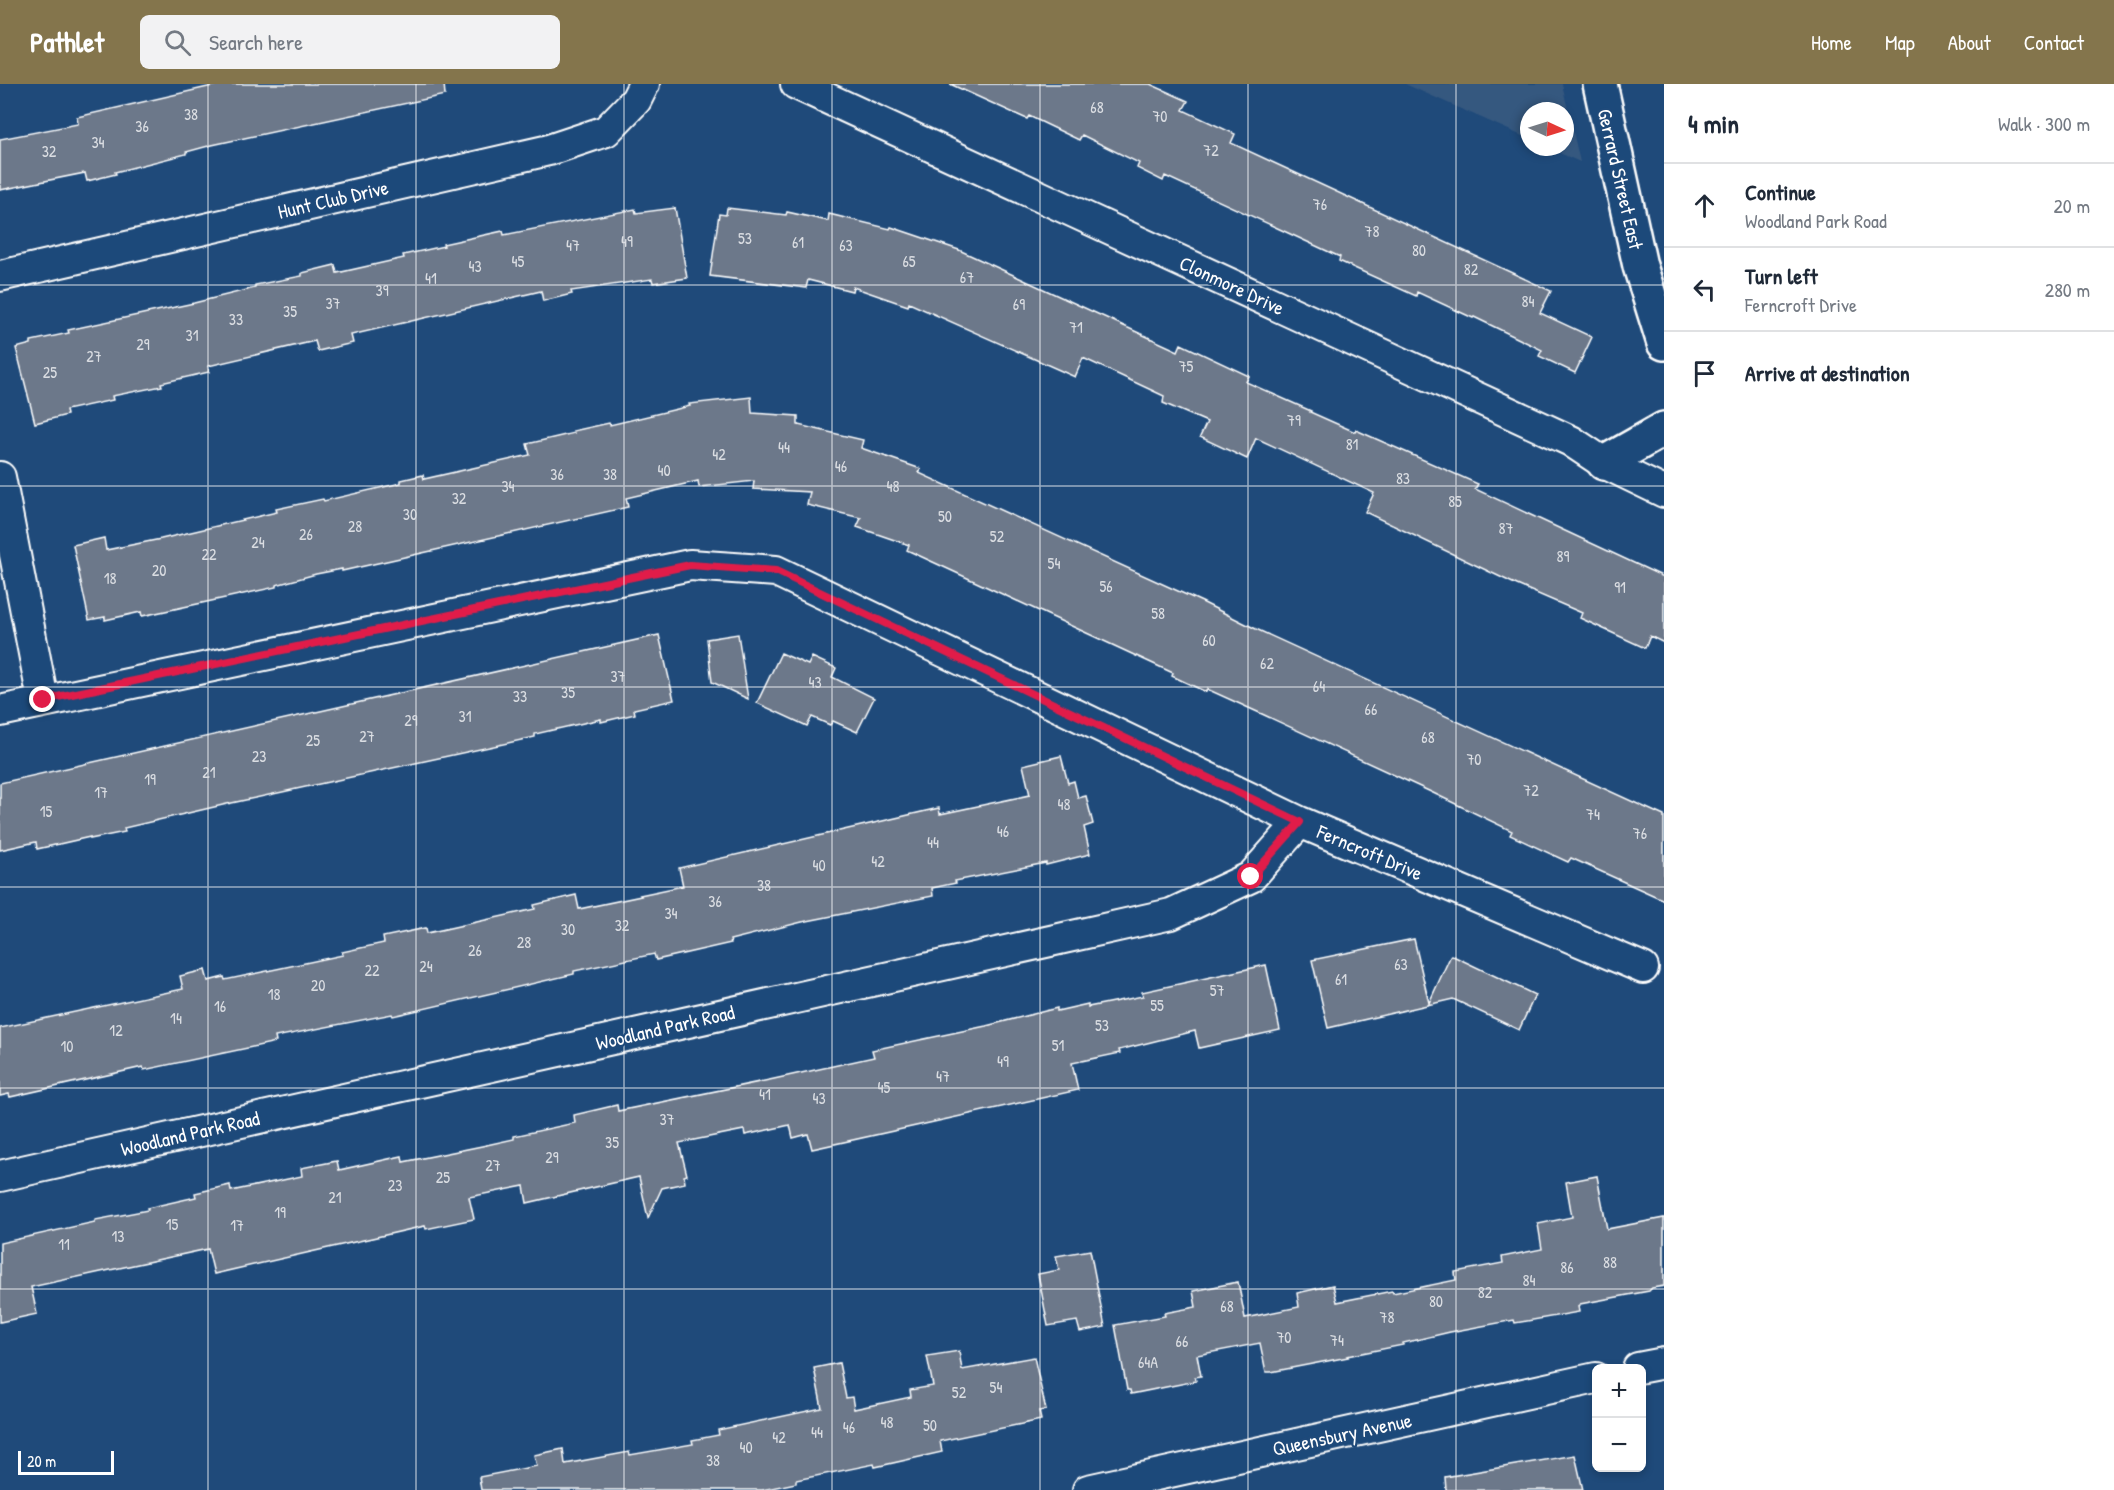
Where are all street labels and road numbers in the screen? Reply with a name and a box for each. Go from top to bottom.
street label: Gerrard Street East [1592,106,1651,253]
street label: Hunt Club Drive [275,173,391,225]
street label: Clonmore Drive [1175,249,1289,321]
street label: Ferncroft Drive [1312,817,1427,886]
street label: Woodland Park Road [593,998,737,1056]
street label: Woodland Park Road [118,1104,262,1162]
street label: Queensbury Avenue [1270,1406,1414,1462]

